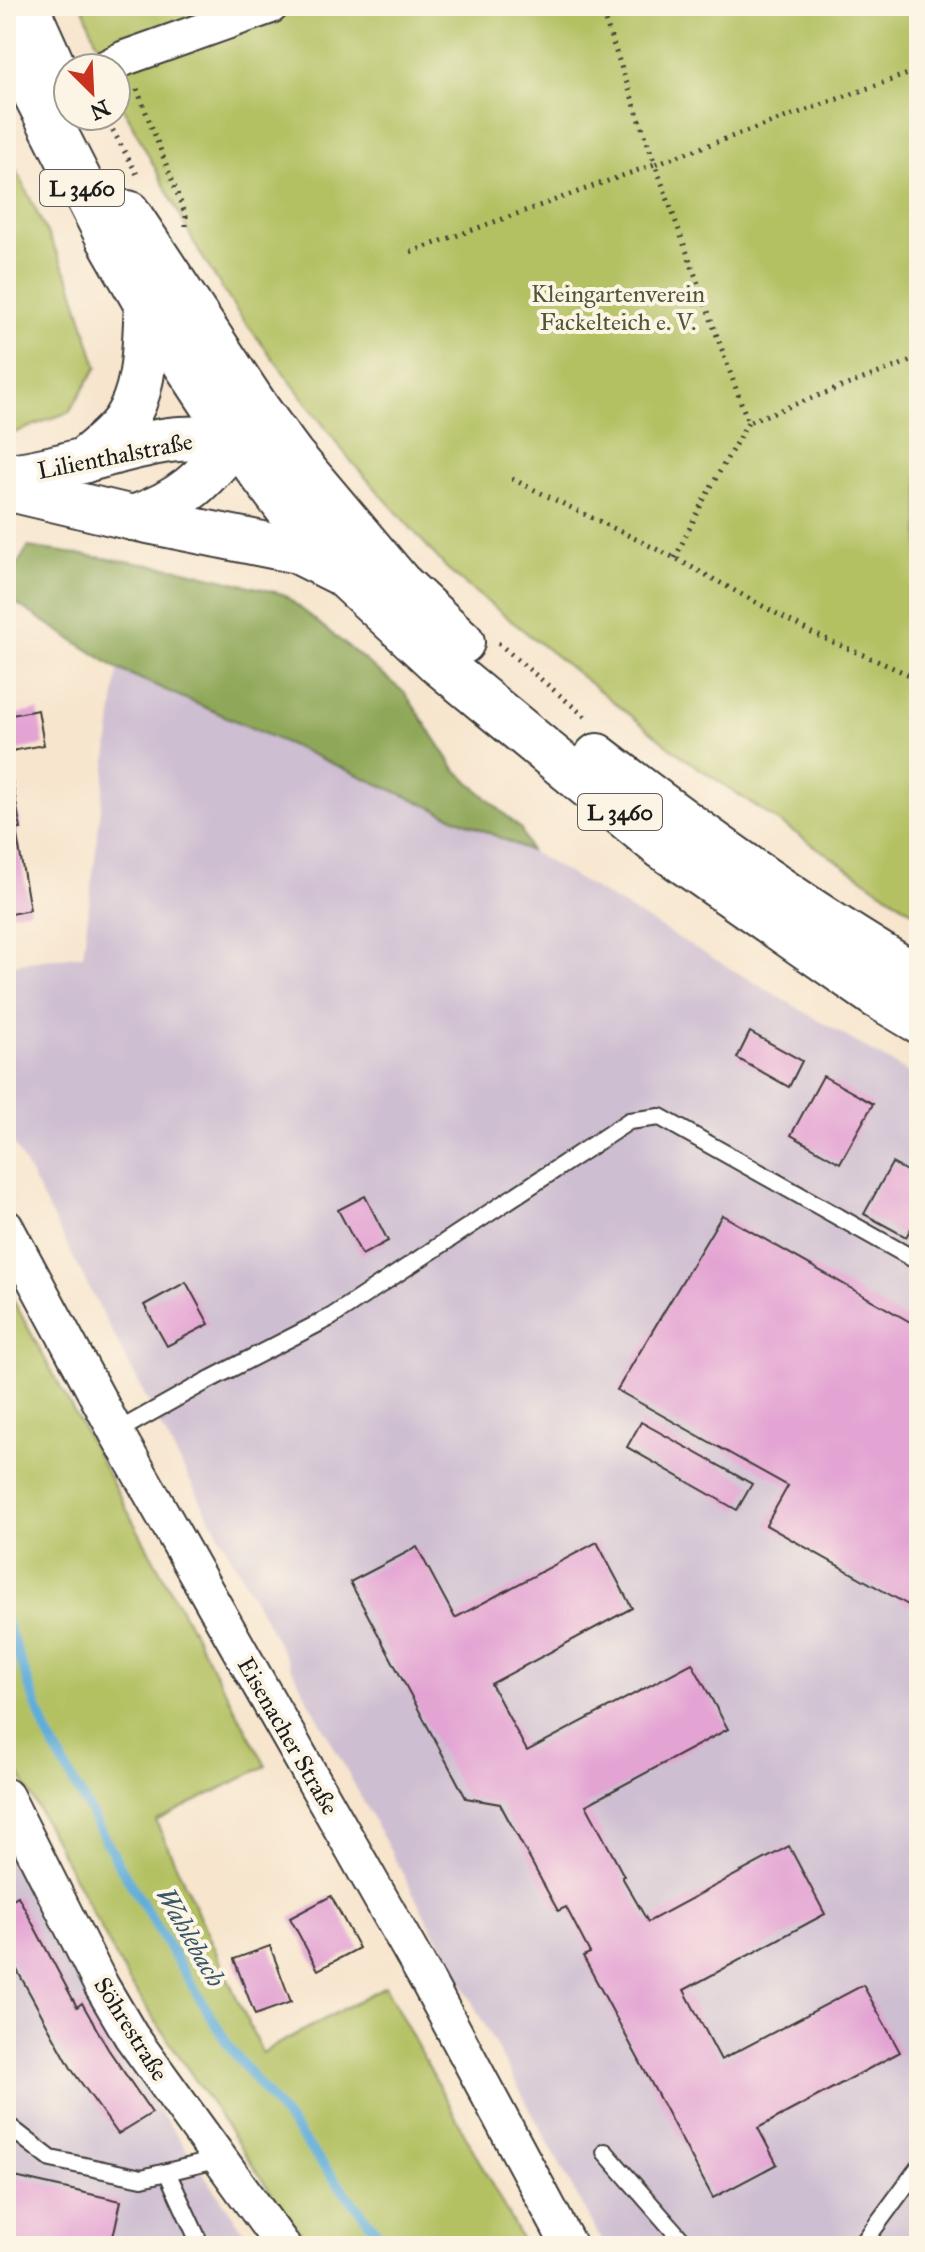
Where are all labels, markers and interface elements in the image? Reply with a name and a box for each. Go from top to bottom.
north arrow [52,52,132,132]
text: N [86,94,114,126]
road number: L 3460 [40,170,124,206]
park label: Kleingartenverein Fackelteich e. V. [531,279,705,337]
street label: Lilienthalstraße [35,426,195,486]
road number: L 3460 [578,794,662,830]
street label: Eisenacher Straße [231,1652,345,1820]
water label: Wahlebach [150,1881,232,1993]
street label: Söhrestraße [87,1971,175,2087]

